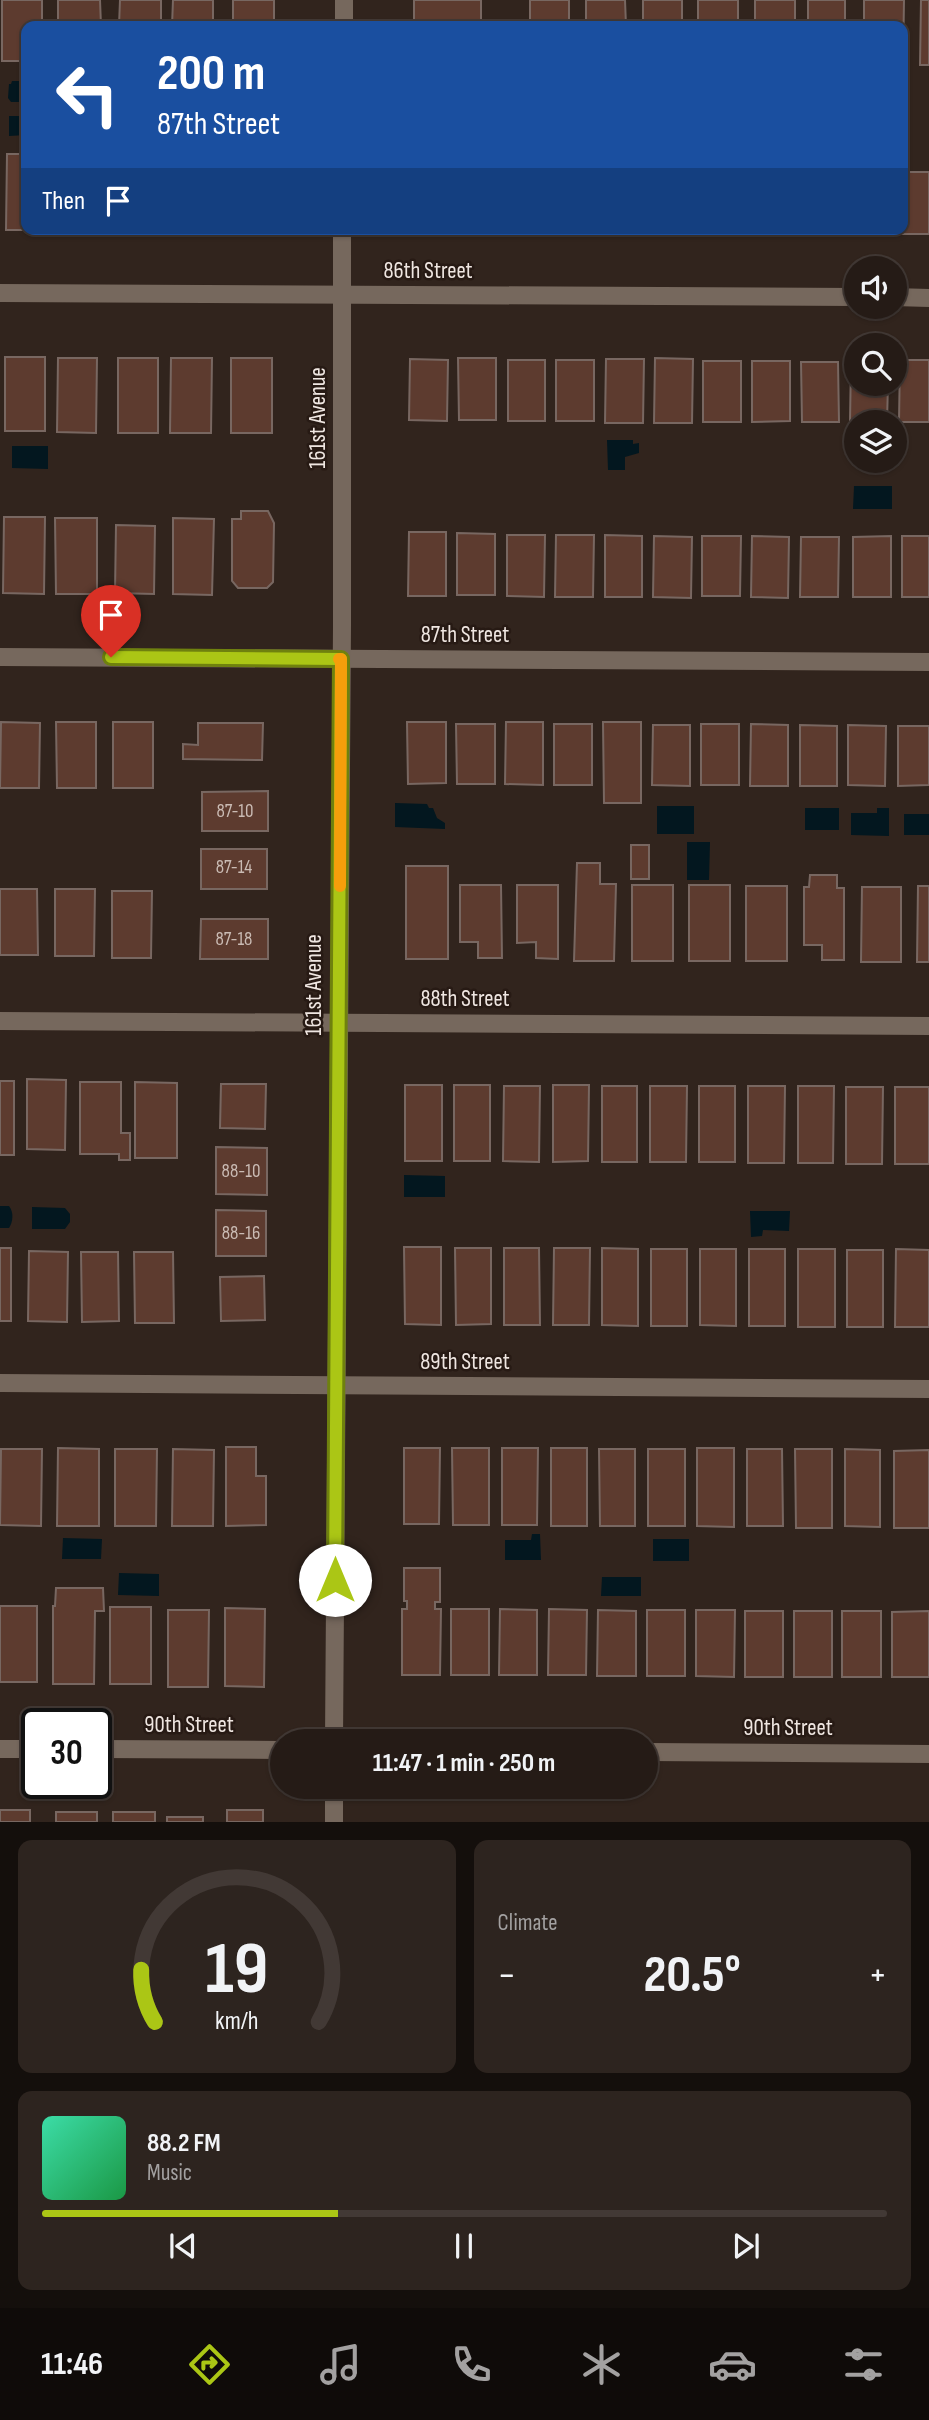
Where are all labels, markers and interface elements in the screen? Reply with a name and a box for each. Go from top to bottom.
text: 200 m [157,45,265,104]
icon: left [42,49,133,140]
text: 87th Street [157,105,280,144]
icon: arrive [99,182,137,220]
text: Then [42,186,85,217]
map controls [844,256,907,473]
button: sound [844,256,907,319]
street label: 86th Street [383,257,473,285]
button: search [844,333,907,396]
street label: 161st Avenue [304,367,332,469]
button: layers [844,410,907,473]
pin [81,585,141,657]
icon: arrive [92,596,130,634]
street label: 87th Street [421,621,509,649]
house number: 87-10 [216,800,254,823]
house number: 87-14 [216,856,252,879]
house number: 87-18 [216,928,252,951]
street label: 161st Avenue [300,934,328,1036]
street label: 88th Street [420,985,510,1013]
house number: 88-10 [222,1160,260,1183]
house number: 88-16 [222,1222,260,1245]
street label: 89th Street [420,1348,510,1376]
position arrow [298,1543,372,1617]
speed limit sign: 30 [21,1708,112,1799]
street label: 90th Street [144,1711,234,1739]
street label: 90th Street [743,1714,833,1742]
text: 11:47 · 1 min · 250 m [373,1748,555,1779]
text: Climate [498,1909,557,1937]
text: 19 [205,1927,268,2015]
text: 20.5° [644,1944,741,2007]
text: − [498,1953,516,1998]
text: + [868,1953,887,1998]
text: km/h [215,2006,258,2037]
text: 88.2 FM [147,2128,221,2159]
text: Music [147,2159,192,2187]
icon: previous [164,2227,202,2265]
icon: pause [445,2227,483,2265]
icon: next [727,2227,765,2265]
icon: directions [185,2340,234,2389]
icon: music [316,2340,365,2389]
icon: phone [447,2340,496,2389]
icon: climate [577,2340,626,2389]
icon: car [708,2340,757,2389]
icon: filters [839,2340,888,2389]
text: 11:46 [41,2345,103,2384]

